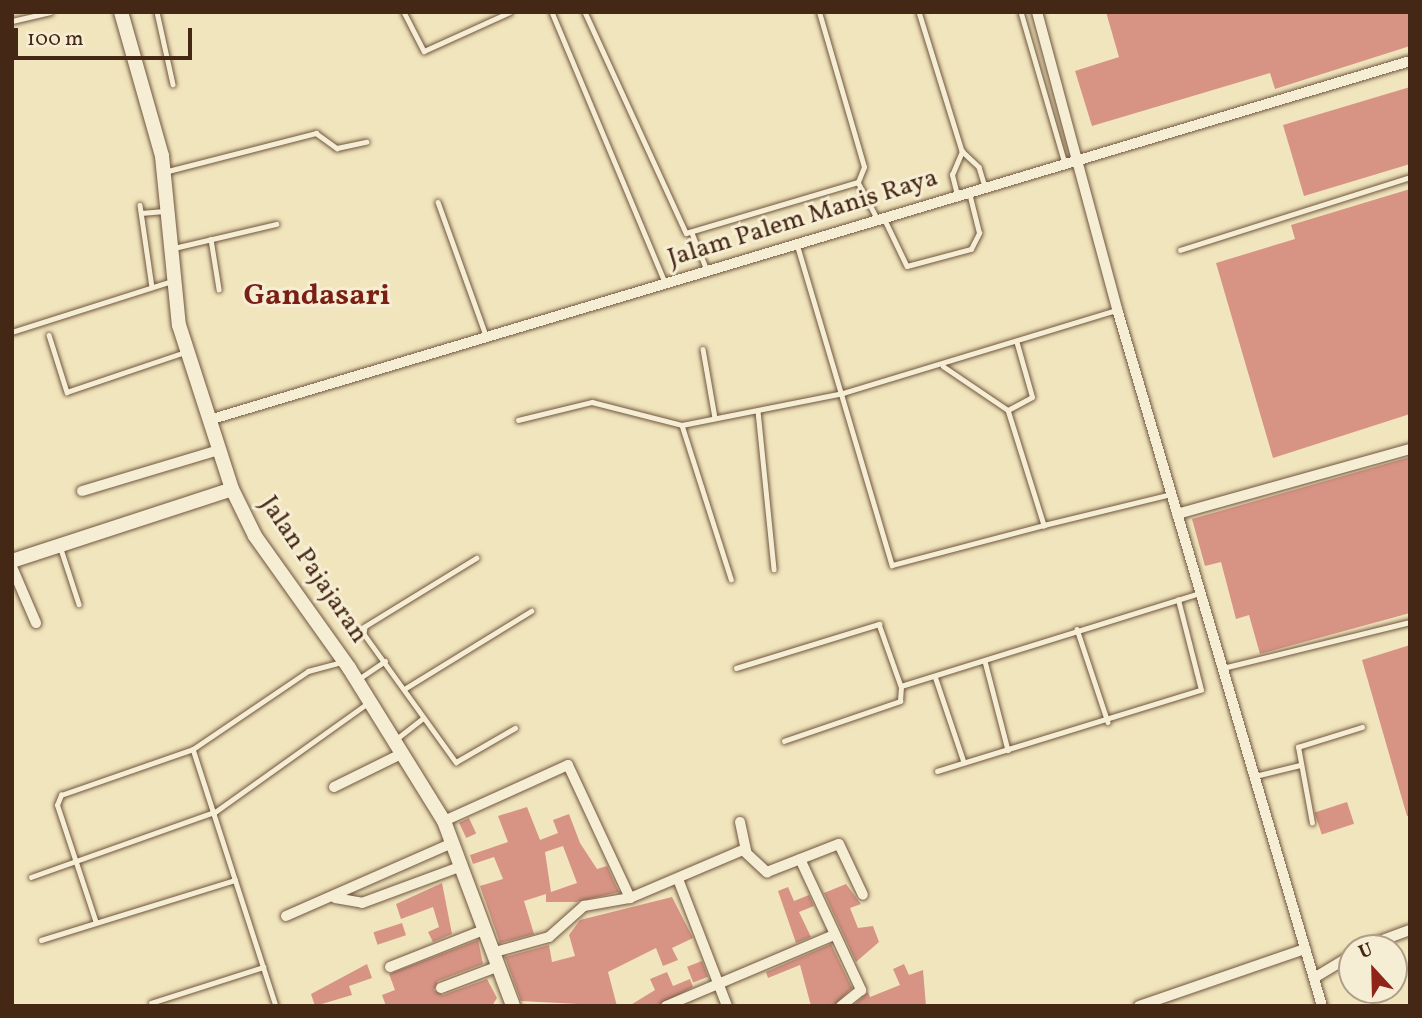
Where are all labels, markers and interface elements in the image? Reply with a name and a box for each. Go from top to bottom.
scale bar [18,14,196,58]
text: 100 m [27,25,84,54]
street label: Jalam Palem Manis Raya [664,163,942,275]
district label: Gandasari [244,278,390,314]
street label: Jalan Pajajaran [252,490,374,650]
north arrow [1338,934,1408,1004]
text: U [1355,937,1377,966]

